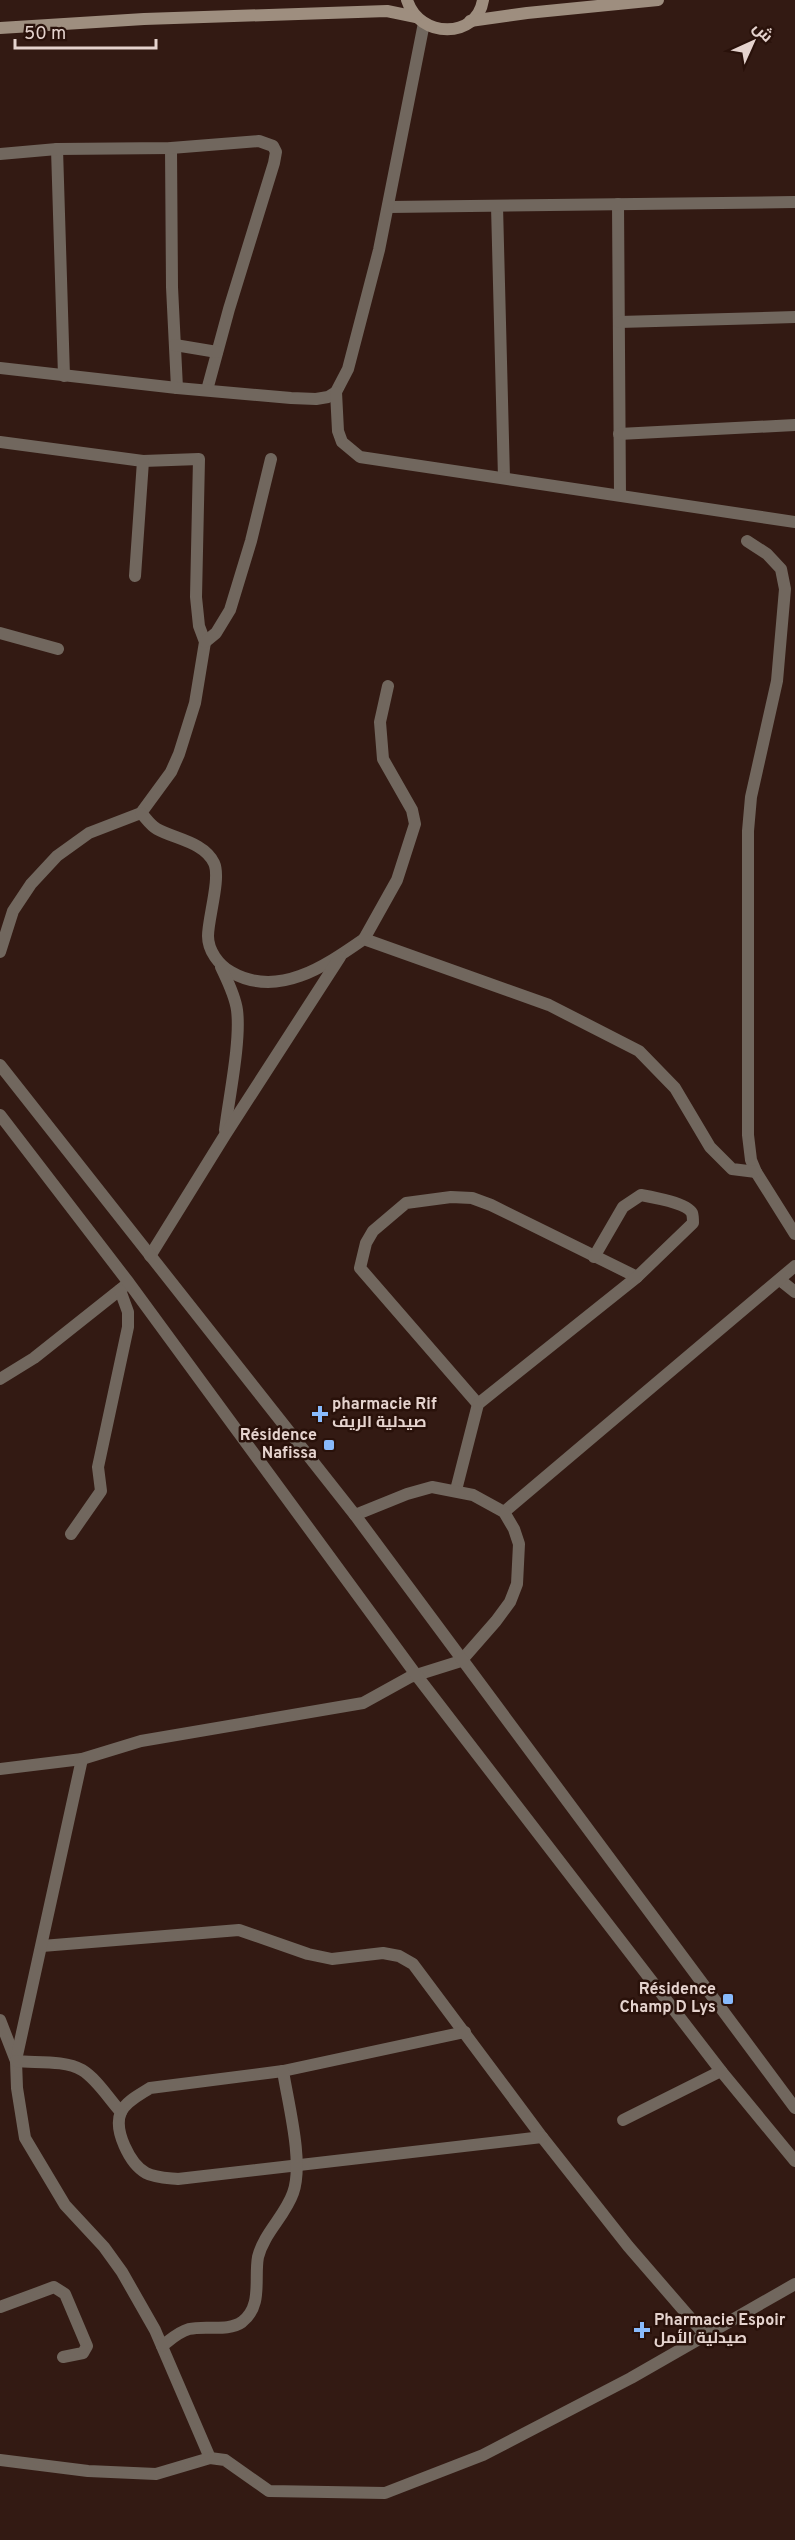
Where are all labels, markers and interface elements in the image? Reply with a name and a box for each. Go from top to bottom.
scale bar [15,12,156,50]
north arrow [723,12,783,72]
text: ش [748,18,777,47]
text: 50 m [24,23,66,46]
place label: pharmacie Rif صيدلية الريف [332,1395,437,1433]
marker: pharmacie Rif صيدلية الريف [313,1407,327,1421]
place label: Résidence Nafissa [240,1426,317,1464]
marker: Résidence Nafissa [322,1438,336,1452]
place label: Résidence Champ D Lys [619,1980,716,2018]
marker: Résidence Champ D Lys [721,1992,735,2006]
place label: Pharmacie Espoir صيدلية الأمل [654,2311,786,2349]
marker: Pharmacie Espoir صيدلية الأمل [635,2323,649,2337]

